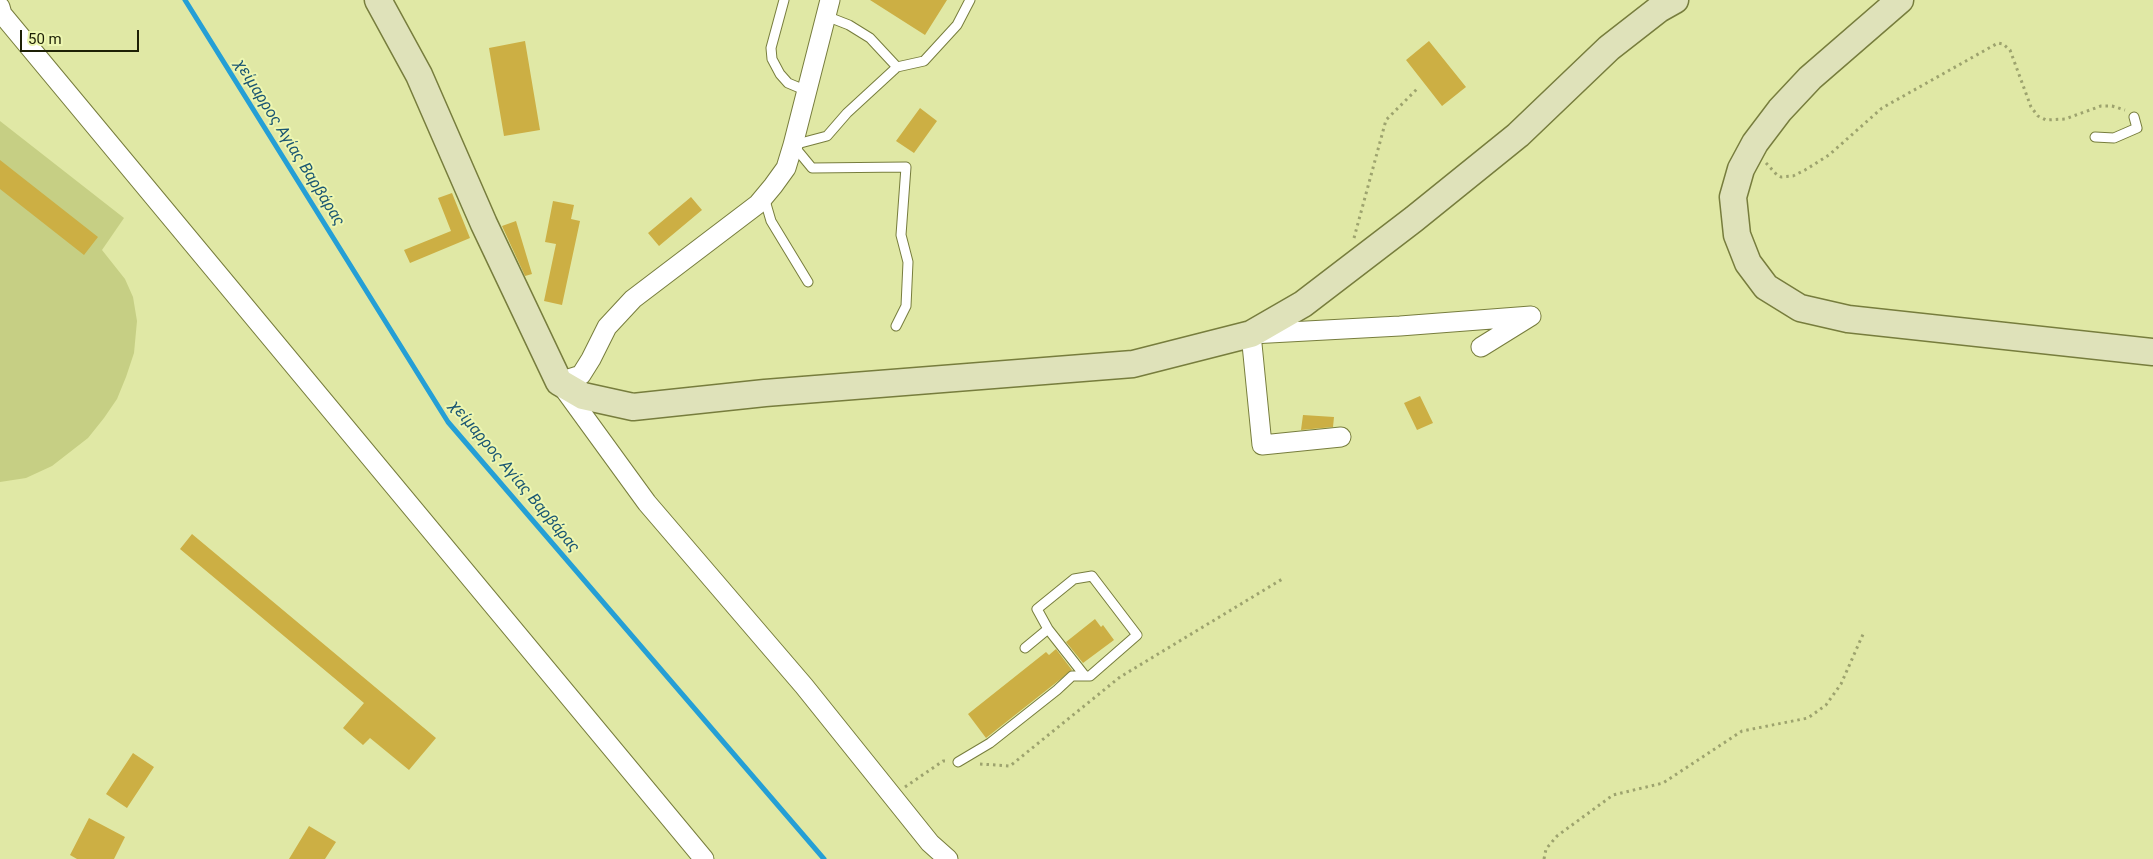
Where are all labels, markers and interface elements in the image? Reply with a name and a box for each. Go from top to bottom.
scale bar [22,20,141,52]
text: 50 m [28,30,62,48]
water label: χείμαρρος Αγίας Βαρβάρας [230,56,348,230]
water label: χείμαρρος Αγίας Βαρβάρας [445,397,583,557]

